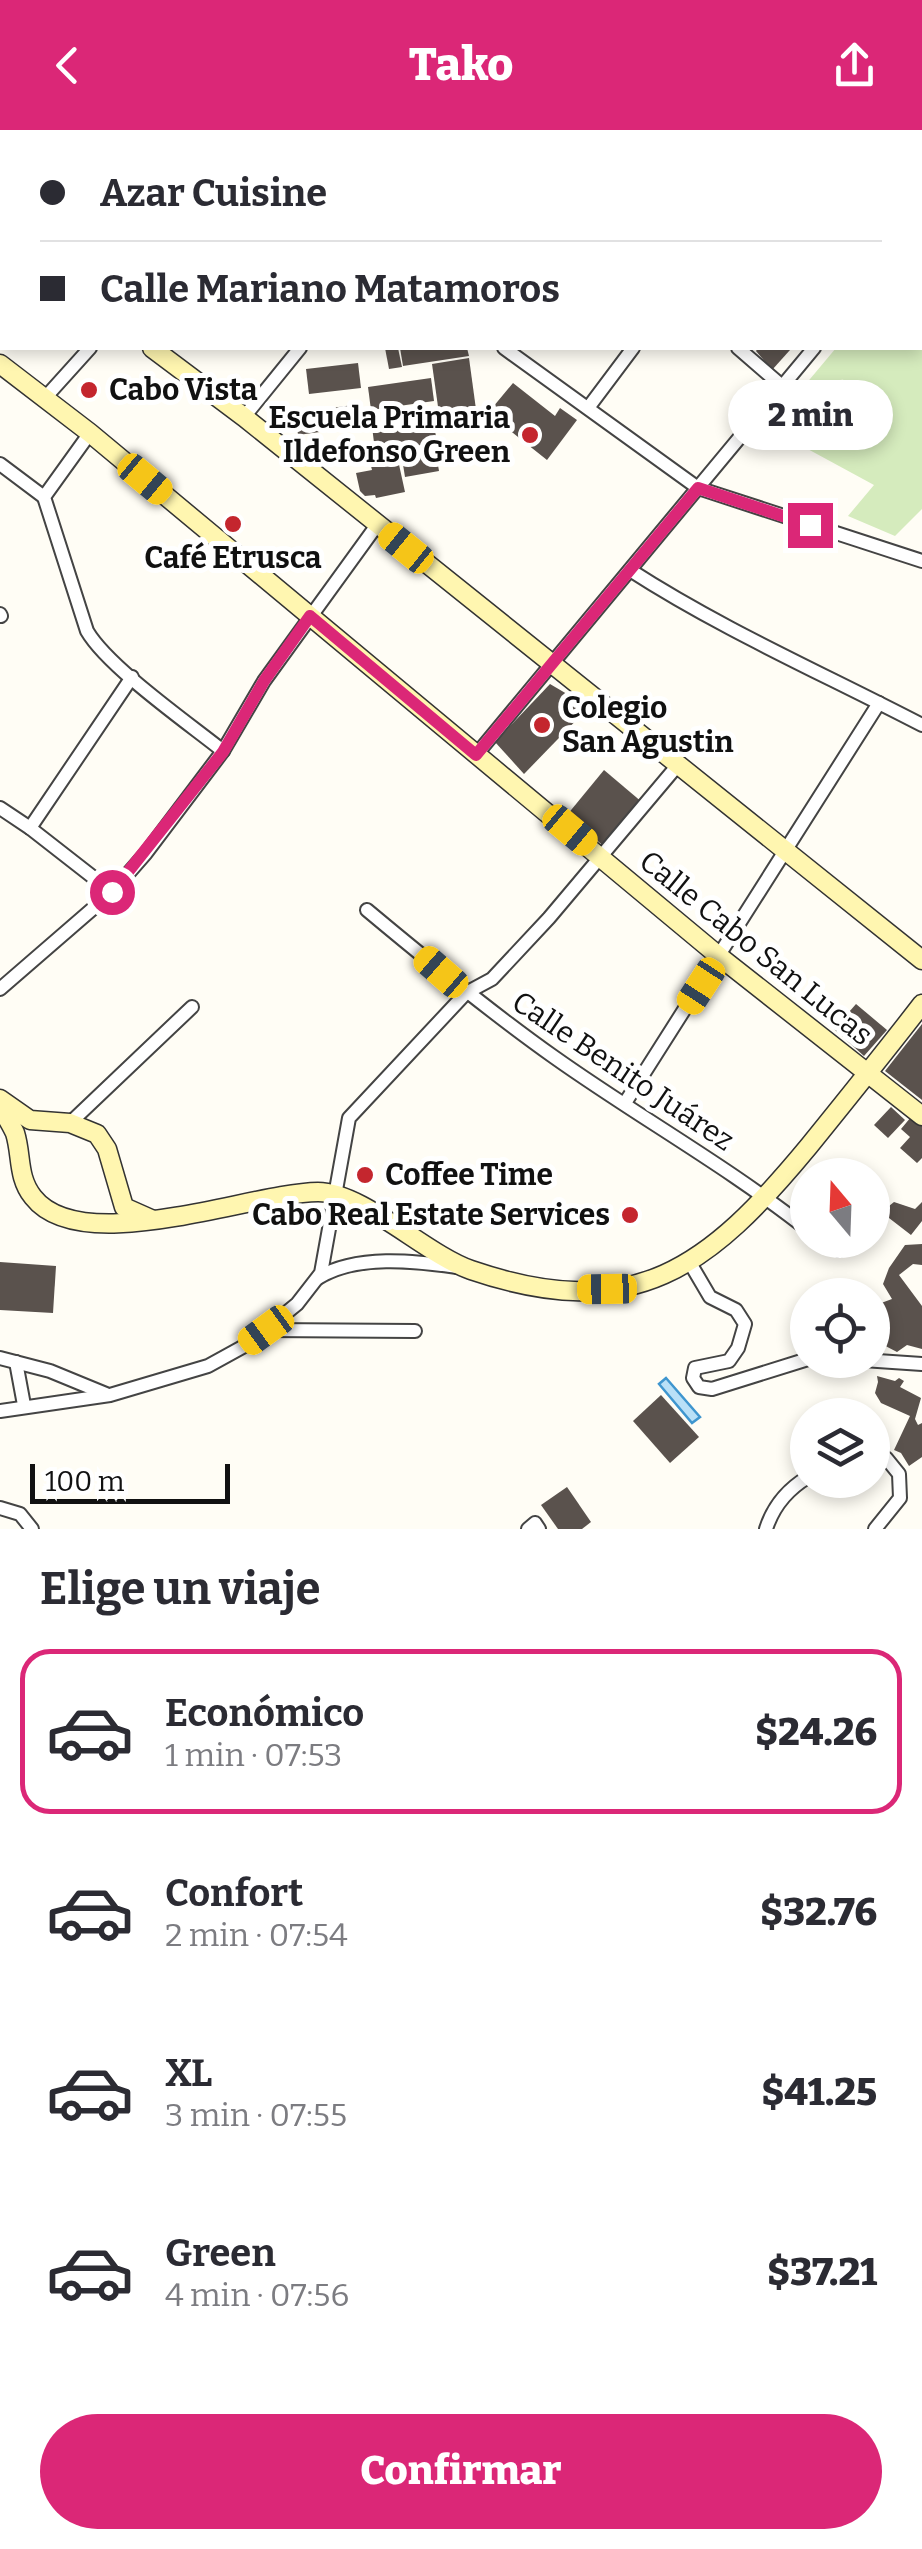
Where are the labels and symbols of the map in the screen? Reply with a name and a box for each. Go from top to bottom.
place label: Cabo Vista [109,372,258,408]
marker: Cabo Vista [78,379,100,401]
callout: 2 min [728,380,892,450]
place label: Escuela Primaria Ildefonso Green [268,400,511,470]
marker: Escuela Primaria Ildefonso Green [519,424,541,446]
car [112,448,178,510]
route end [788,503,833,548]
marker: Café Etrusca [222,513,244,535]
car [373,517,439,579]
place label: Café Etrusca [144,540,322,576]
place label: Colegio San Agustin [562,690,734,760]
marker: Colegio San Agustin [531,714,553,736]
car [537,799,603,861]
street label: Calle Cabo San Lucas [632,843,880,1053]
route start [90,870,135,915]
car [409,941,473,1003]
car [672,953,730,1019]
street label: Calle Benito Juárez [505,983,741,1159]
place label: Coffee Time [385,1157,553,1193]
north arrow [790,1158,890,1258]
marker: Coffee Time [354,1164,376,1186]
place label: Cabo Real Estate Services [252,1197,610,1233]
marker: Cabo Real Estate Services [619,1204,641,1226]
car [577,1273,637,1305]
car [233,1300,299,1360]
scale bar [30,1459,230,1504]

